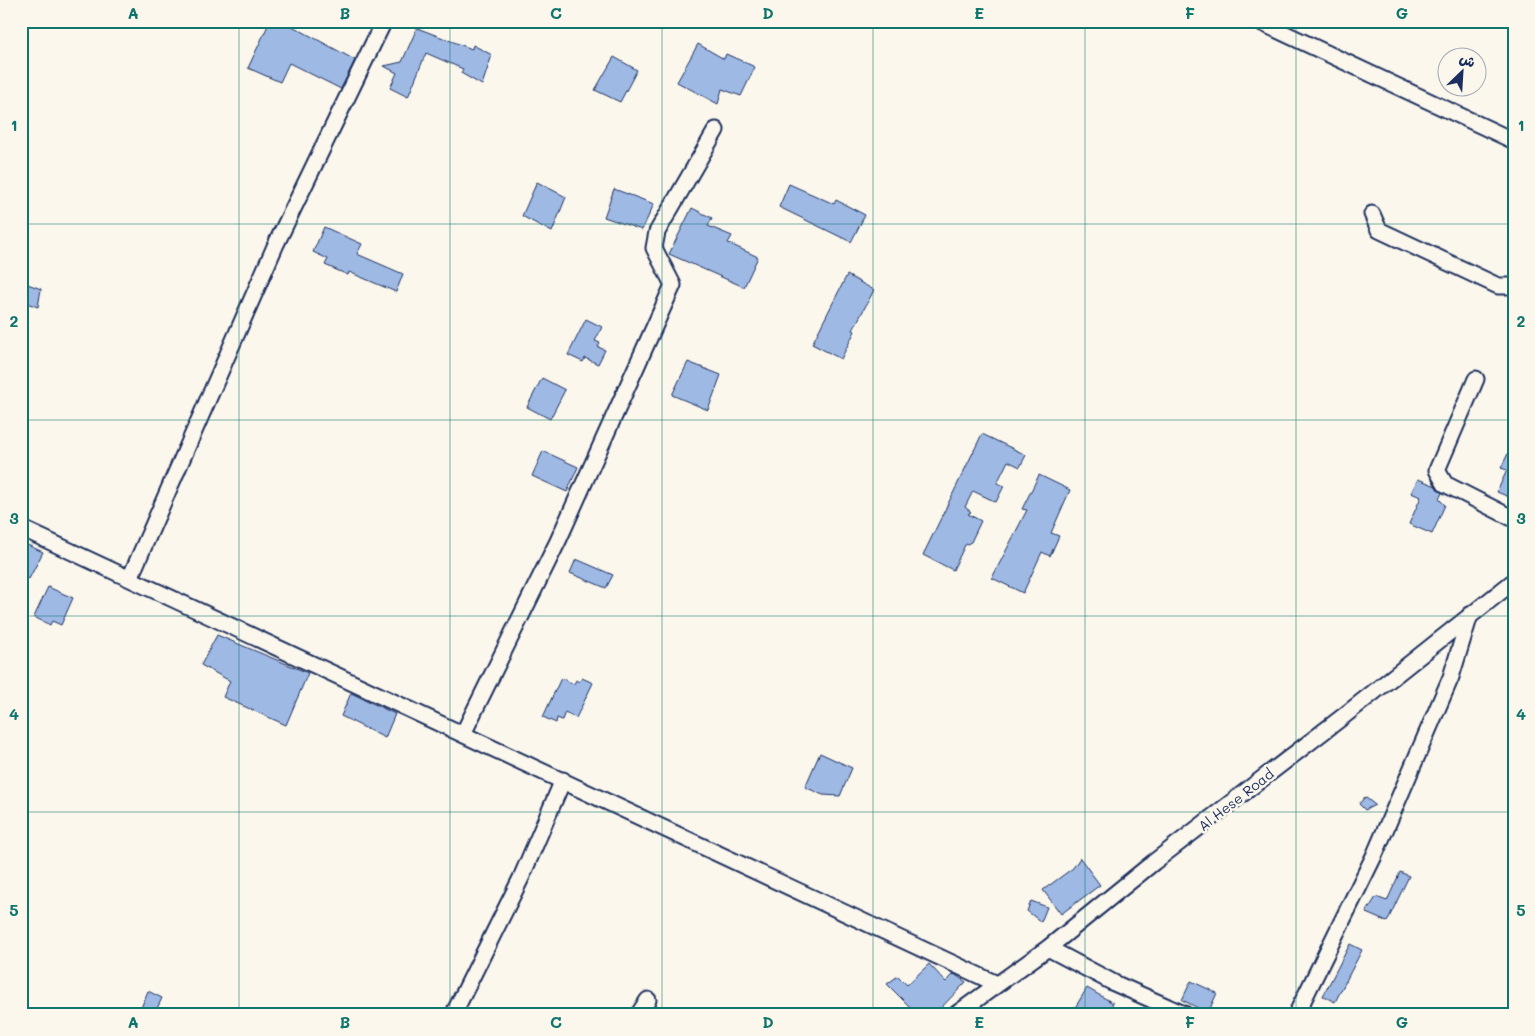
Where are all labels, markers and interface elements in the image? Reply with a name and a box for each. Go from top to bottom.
text: A [127,2,139,23]
text: B [340,2,350,23]
text: C [550,2,562,23]
text: D [762,2,774,23]
text: E [974,2,984,23]
text: F [1185,2,1195,23]
text: G [1396,2,1408,23]
north arrow [1438,48,1488,98]
text: ش [1457,48,1479,72]
text: 1 [10,114,18,135]
text: 1 [1517,114,1525,135]
text: 2 [10,310,19,331]
text: 2 [1517,310,1526,331]
text: 3 [9,507,19,528]
text: 3 [1516,507,1526,528]
text: 4 [9,703,19,724]
text: 4 [1516,703,1526,724]
street label: Al Hese Road [1194,764,1278,835]
text: 5 [9,899,19,920]
text: 5 [1516,899,1526,920]
text: A [127,1011,139,1032]
text: B [340,1011,350,1032]
text: C [550,1011,562,1032]
text: D [762,1011,774,1032]
text: E [974,1011,984,1032]
text: F [1185,1011,1195,1032]
text: G [1396,1011,1408,1032]

